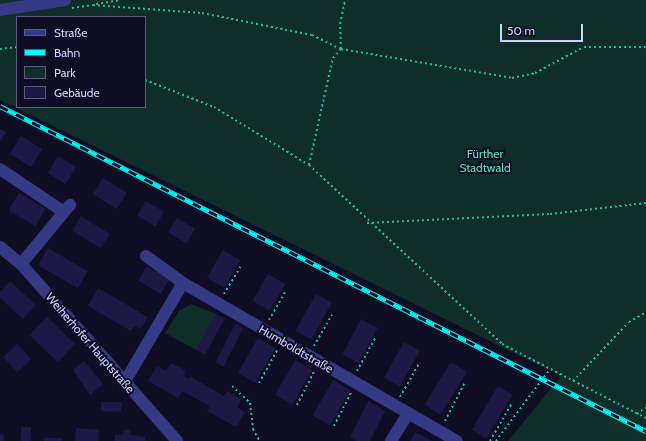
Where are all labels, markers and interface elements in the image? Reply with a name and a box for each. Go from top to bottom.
legend [16,16,146,108]
scale bar [502,16,585,42]
text: 50 m [507,23,535,38]
text: Straße [54,25,87,40]
text: Bahn [54,45,80,60]
text: Park [54,65,76,80]
text: Gebäude [54,85,100,100]
park label: Fürther Stadtwald [459,147,511,175]
street label: Weiherhofer Hauptstraße [43,290,137,396]
street label: Humboldtstraße [256,322,336,376]

